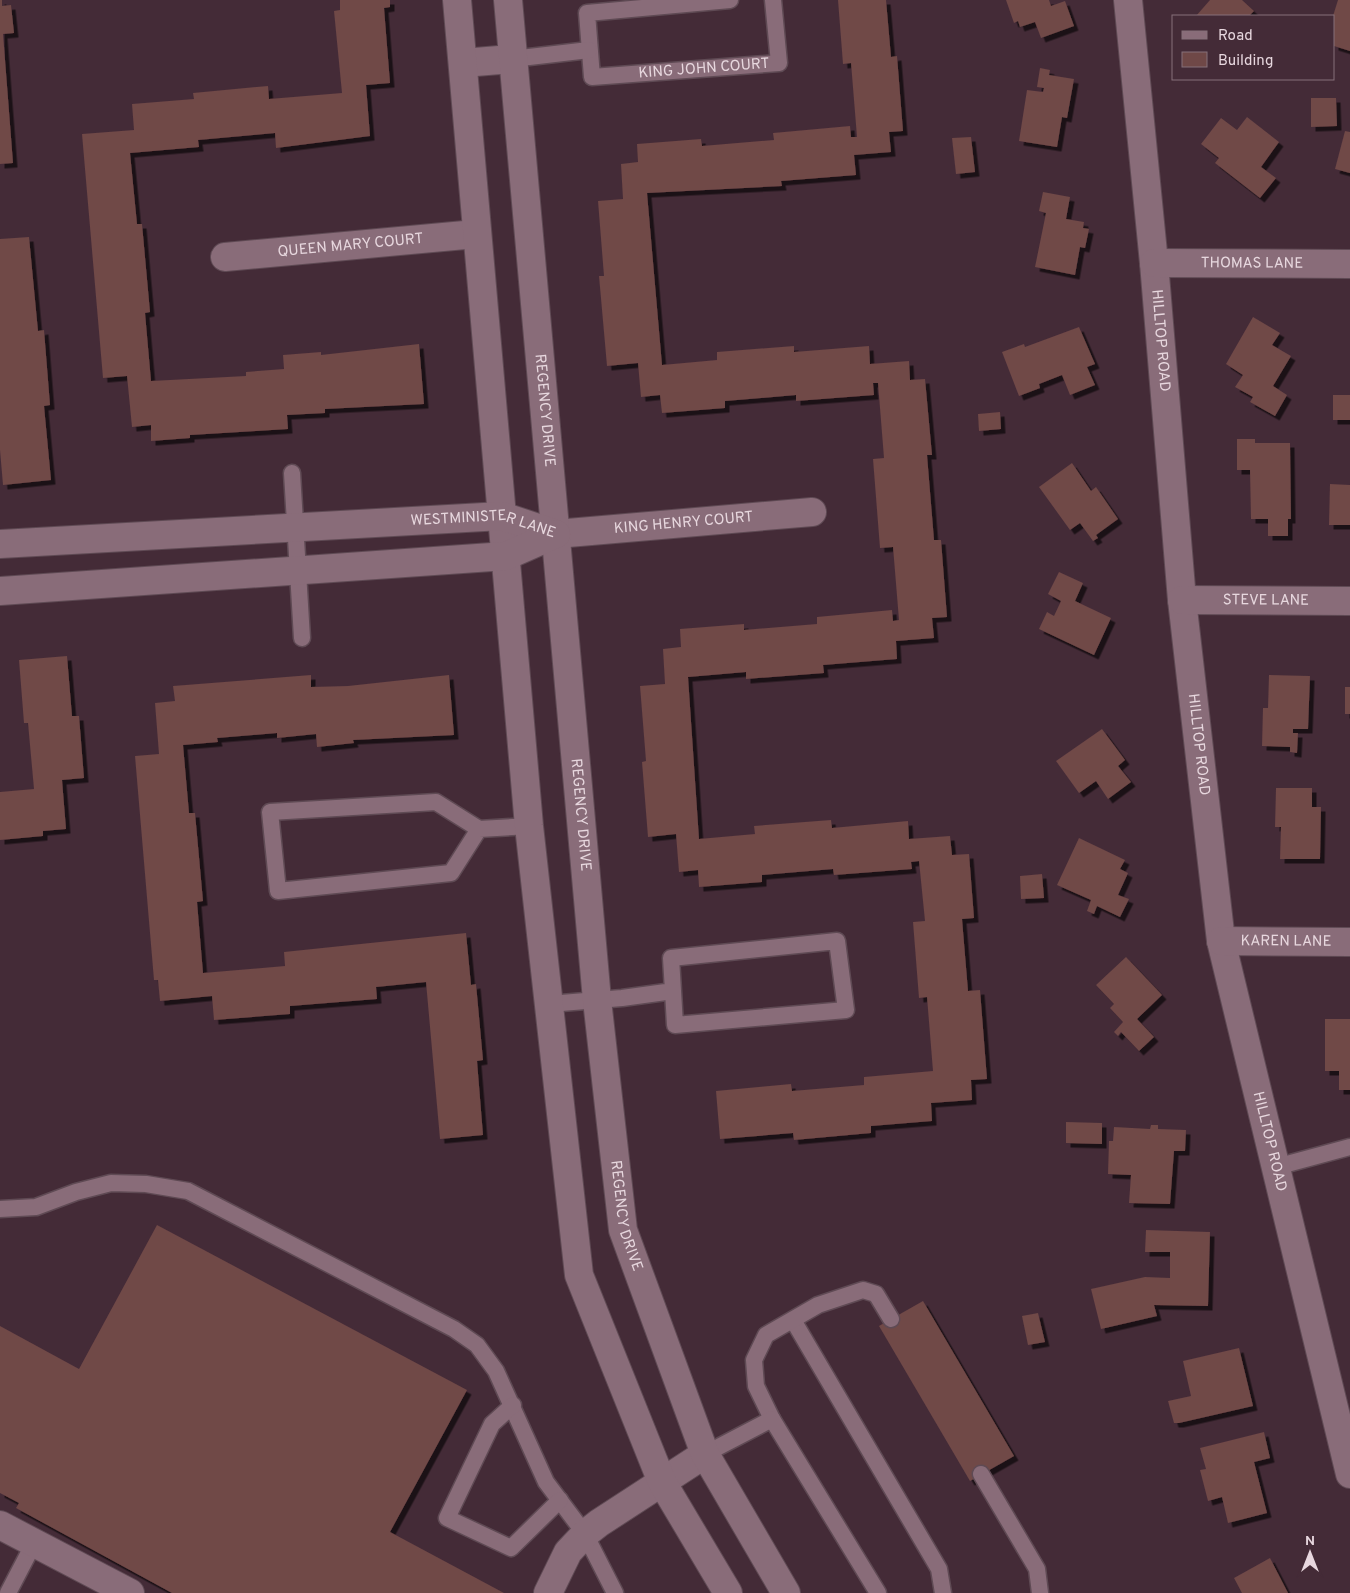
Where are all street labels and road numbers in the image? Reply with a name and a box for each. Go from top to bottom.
street label: KING JOHN COURT [638,54,770,83]
street label: QUEEN MARY COURT [277,229,424,262]
street label: THOMAS LANE [1201,254,1303,273]
street label: HILLTOP ROAD [1147,289,1174,392]
street label: REGENCY DRIVE [530,353,559,468]
street label: WESTMINISTER LANE [410,506,558,543]
street label: KING HENRY COURT [613,508,754,538]
street label: STEVE LANE [1223,591,1309,610]
street label: HILLTOP ROAD [1183,693,1214,797]
street label: REGENCY DRIVE [566,757,595,872]
street label: KAREN LANE [1240,932,1332,951]
street label: HILLTOP ROAD [1248,1089,1291,1194]
street label: REGENCY DRIVE [606,1159,647,1274]

